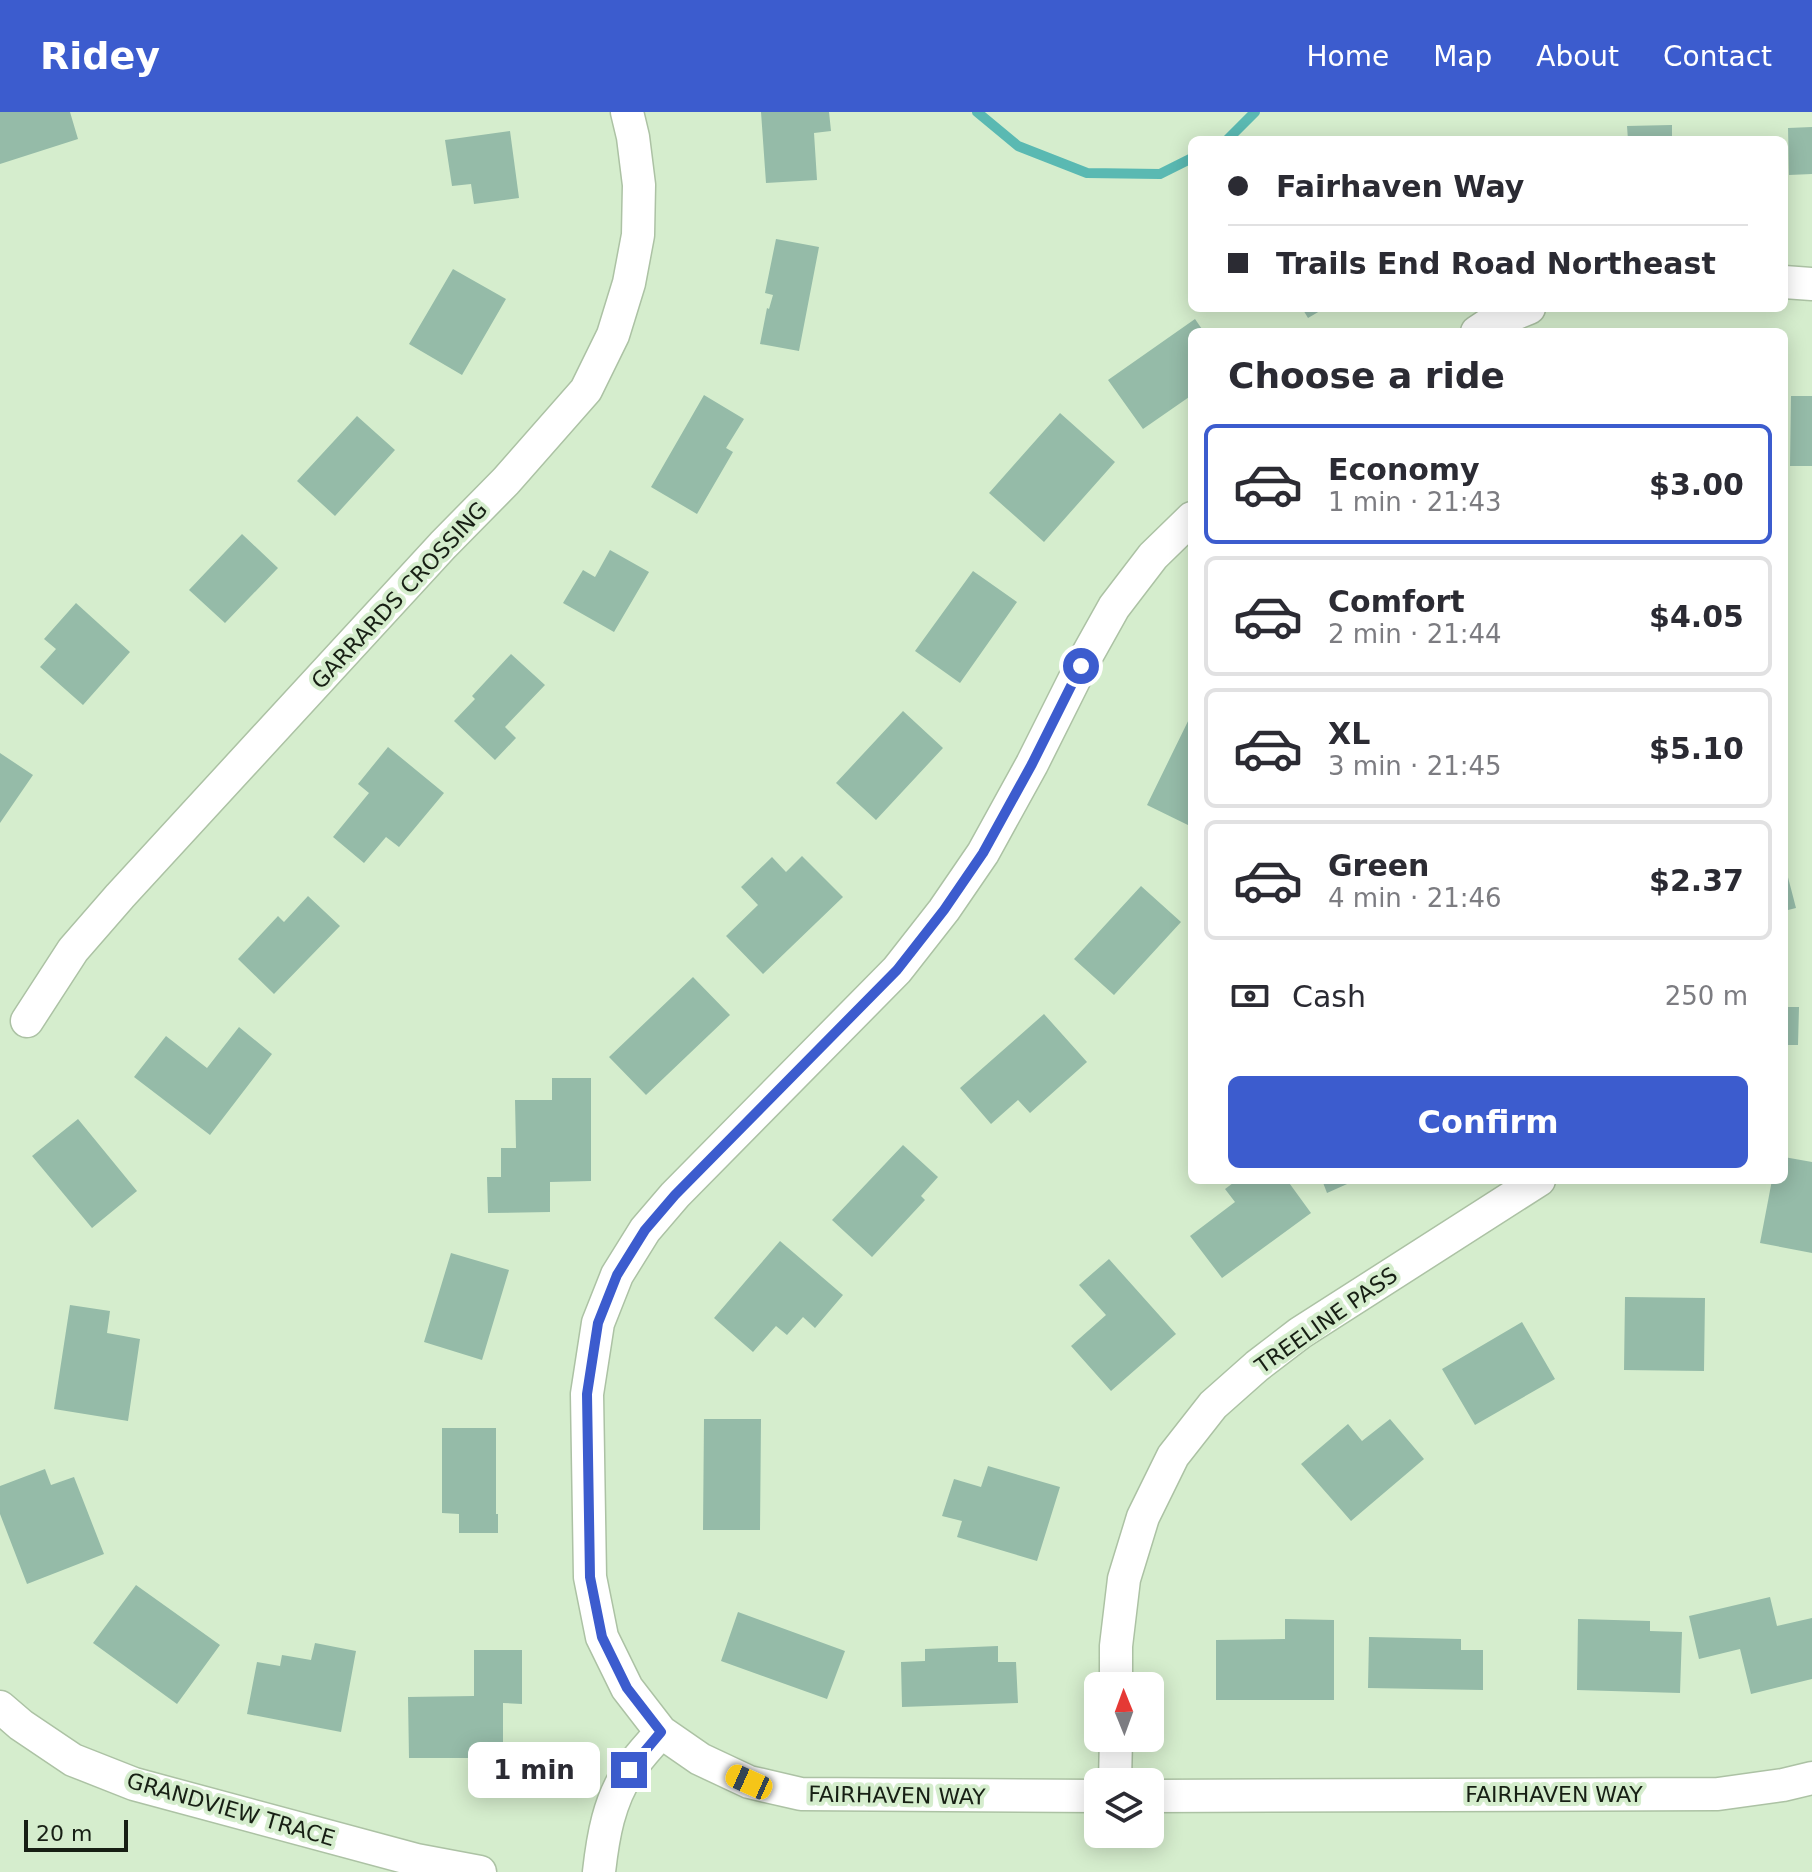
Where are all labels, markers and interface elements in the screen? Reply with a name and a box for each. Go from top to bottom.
text: Ridey [40,34,160,78]
text: Home [1306,40,1389,73]
text: Map [1433,40,1492,73]
text: About [1536,40,1619,73]
text: Contact [1663,40,1772,73]
text: Fairhaven Way [1276,169,1524,204]
text: Trails End Road Northeast [1276,246,1716,281]
text: Choose a ride [1228,355,1505,396]
icon: car [1232,448,1304,520]
text: Economy [1328,452,1480,487]
text: $3.00 [1649,467,1744,502]
text: 1 min · 21:43 [1328,487,1502,517]
street label: GARRARDS CROSSING [306,497,492,694]
icon: car [1232,580,1304,652]
text: Comfort [1328,584,1465,619]
text: $4.05 [1649,599,1744,634]
text: 2 min · 21:44 [1328,619,1502,649]
route start [1063,648,1099,684]
icon: car [1232,712,1304,784]
text: XL [1328,716,1370,751]
text: $5.10 [1649,731,1744,766]
text: 3 min · 21:45 [1328,751,1502,781]
icon: car [1232,844,1304,916]
text: Green [1328,848,1429,883]
text: $2.37 [1649,863,1744,898]
text: 4 min · 21:46 [1328,883,1502,913]
icon: cash [1228,974,1272,1018]
text: Cash [1292,979,1366,1014]
text: 250 m [1665,981,1748,1011]
button: Confirm [1228,1076,1748,1168]
street label: TREELINE PASS [1250,1262,1402,1379]
north arrow [1084,1672,1164,1752]
map controls [1084,1672,1164,1848]
callout: 1 min [469,1742,601,1798]
route end [611,1752,647,1788]
text: 1 min [493,1755,575,1785]
car [722,1761,776,1803]
street label: GRANDVIEW TRACE [124,1768,338,1851]
button: layers [1084,1768,1164,1848]
street label: FAIRHAVEN WAY [808,1781,986,1810]
street label: FAIRHAVEN WAY [1465,1782,1643,1807]
scale bar [24,1816,128,1852]
text: 20 m [36,1821,92,1846]

